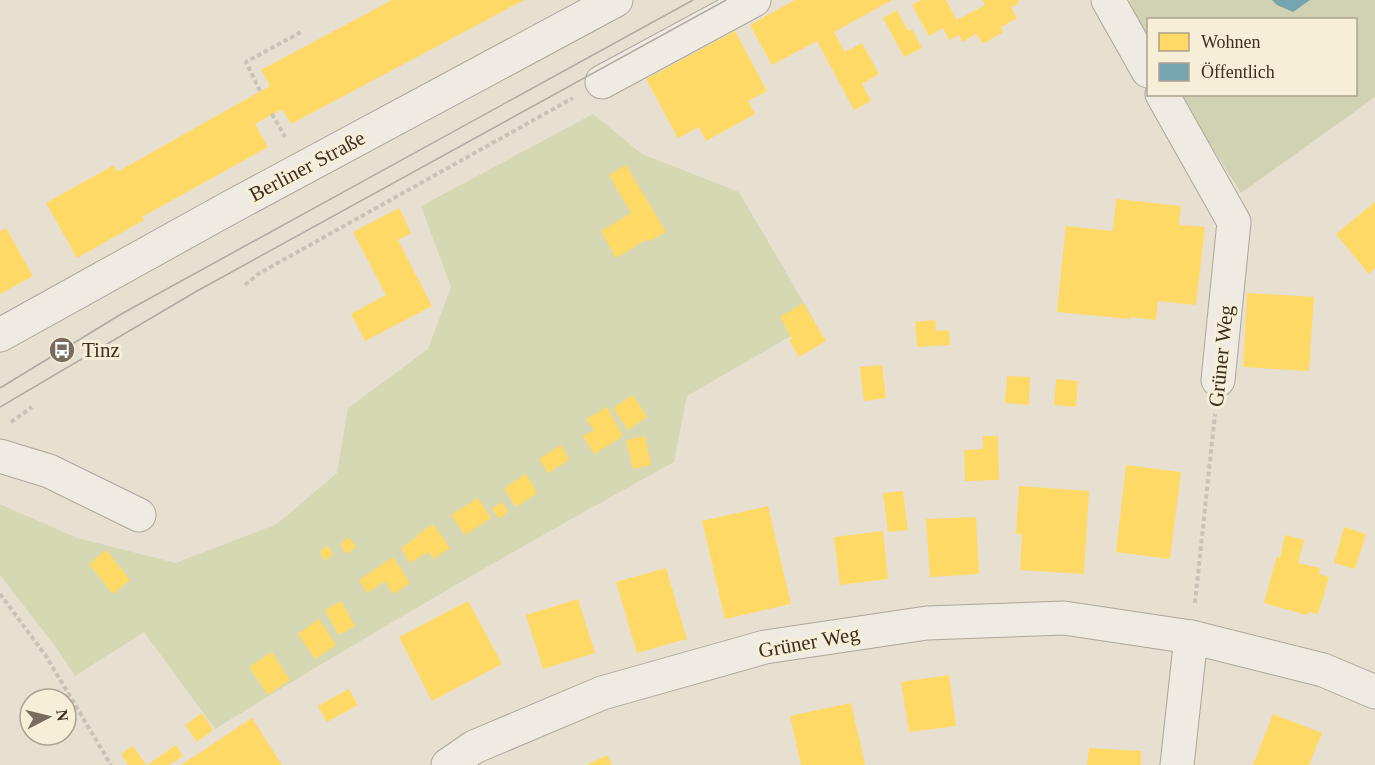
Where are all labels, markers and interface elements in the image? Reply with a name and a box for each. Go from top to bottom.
legend [1147,18,1357,96]
text: Wohnen [1201,32,1261,52]
text: Öffentlich [1201,62,1275,82]
street label: Berliner Straße [245,125,369,207]
street label: Grüner Weg [1204,303,1238,408]
bus stop icon: Tinz [47,335,77,365]
place label: Tinz [82,338,120,362]
street label: Grüner Weg [757,621,862,663]
north arrow [18,687,78,747]
text: N [53,708,72,722]

